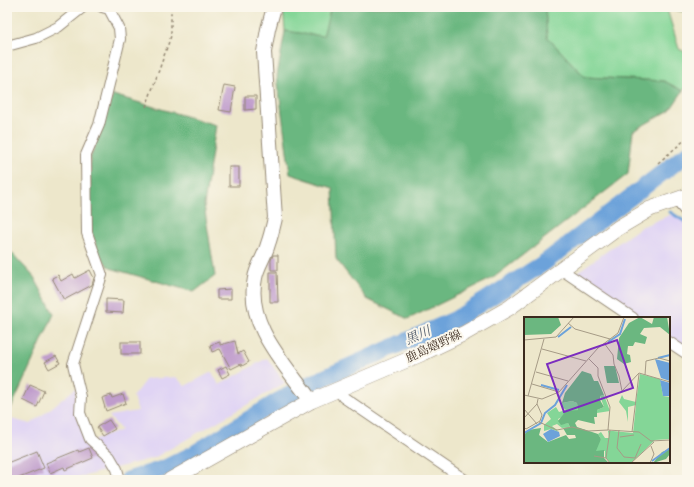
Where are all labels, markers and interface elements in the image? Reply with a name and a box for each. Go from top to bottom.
inset map [524,317,670,463]
water label: 黒川 [403,323,434,347]
street label: 鹿島嬉野線 [403,327,464,365]

